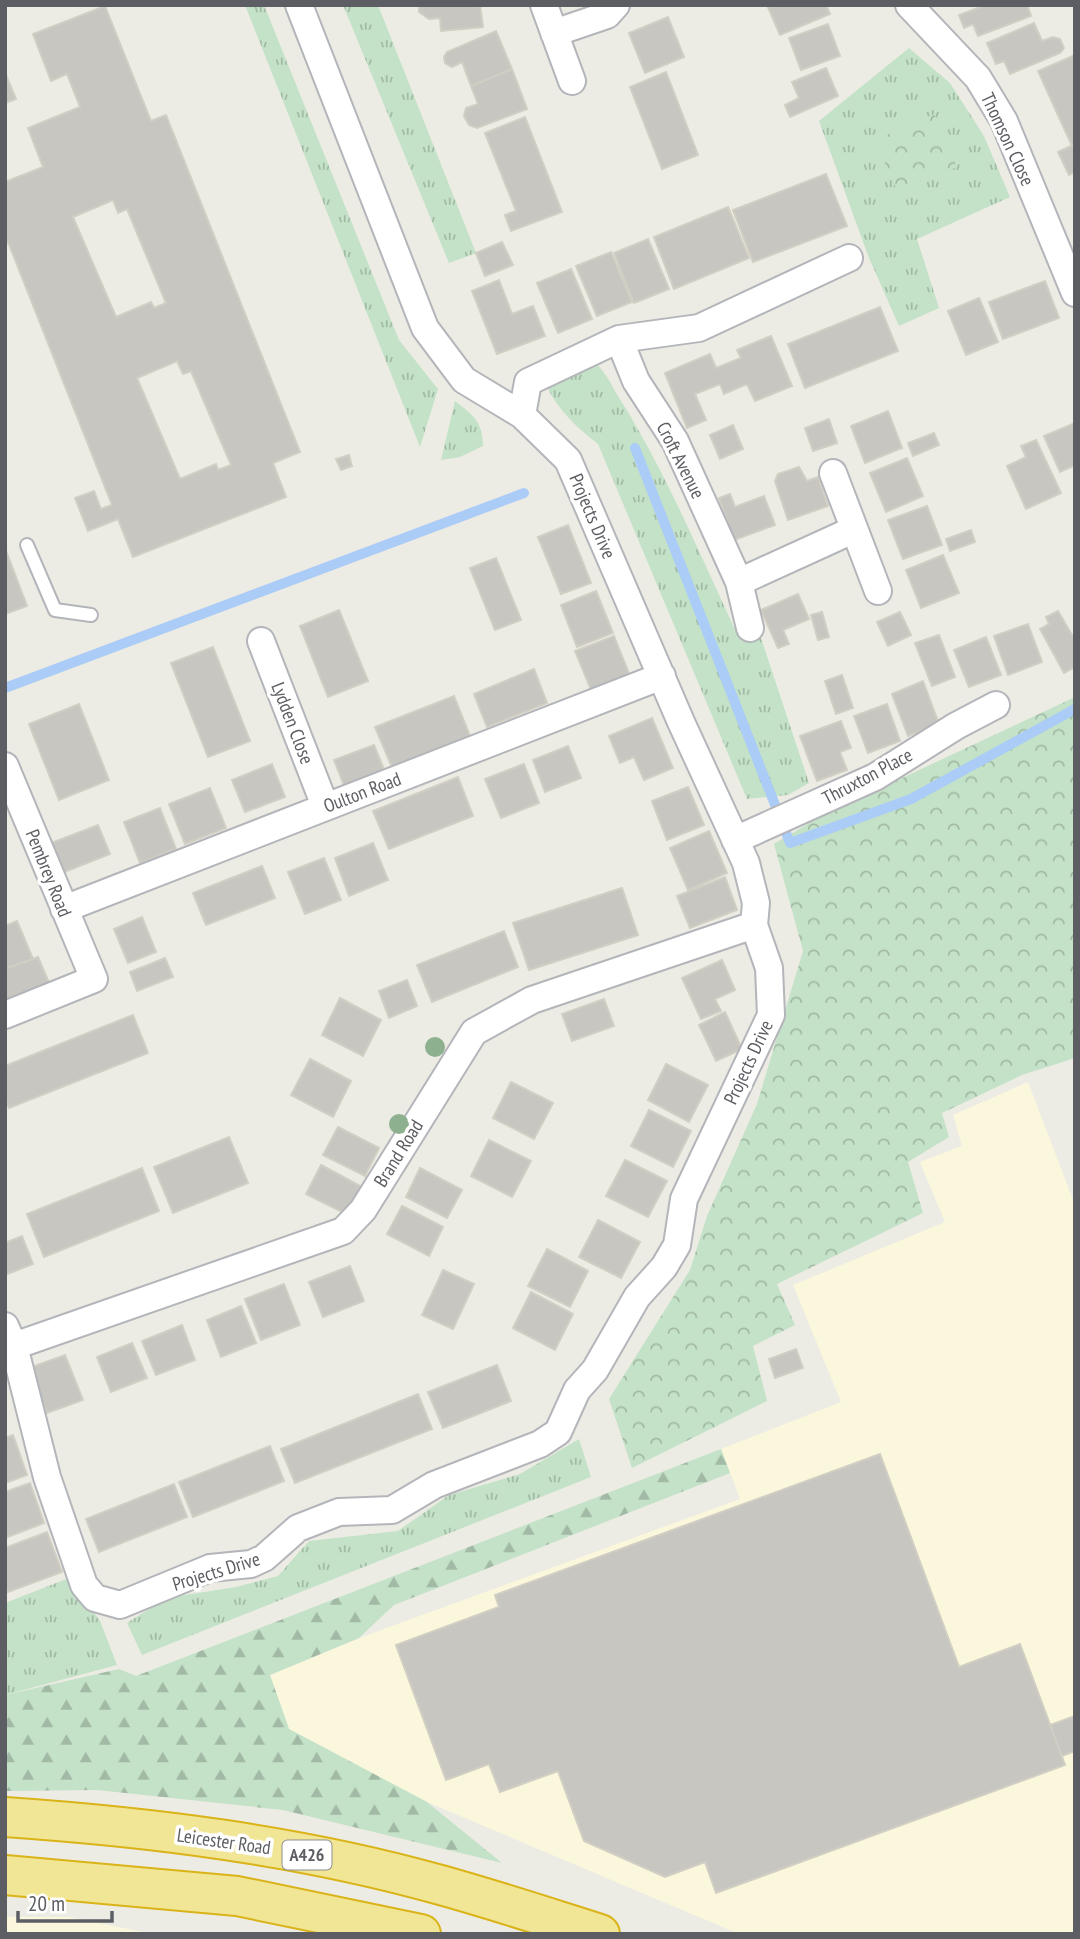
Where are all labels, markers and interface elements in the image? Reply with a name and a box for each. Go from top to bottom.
street label: Thomson Close [976,89,1040,190]
street label: Croft Avenue [651,418,711,503]
street label: Projects Drive [564,470,622,562]
street label: Lydden Close [266,679,320,768]
street label: Thruxton Place [818,742,916,810]
street label: Oulton Road [320,766,404,818]
street label: Pembrey Road [21,826,77,920]
street label: Projects Drive [718,1016,778,1108]
street label: Brand Road [368,1115,428,1191]
street label: Projects Drive [169,1546,263,1596]
street label: Leicester Road [176,1823,272,1859]
road number: A426 [282,1840,332,1870]
scale bar [18,1880,112,1924]
text: 20 m [28,1890,65,1917]

